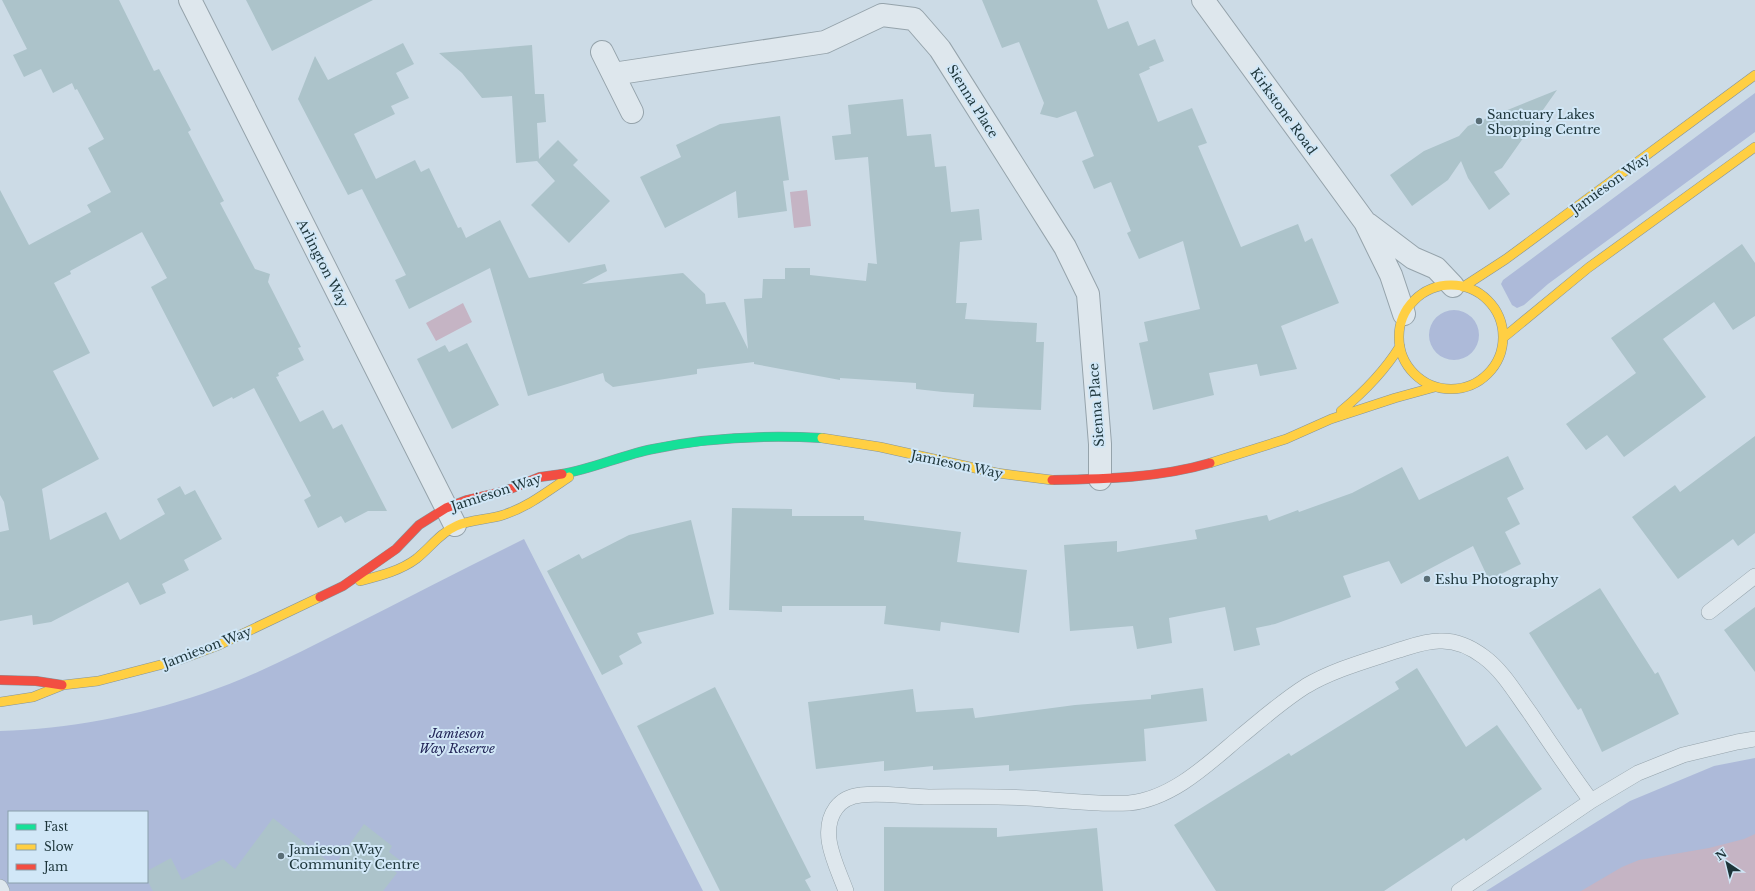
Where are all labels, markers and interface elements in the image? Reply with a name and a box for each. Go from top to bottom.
street label: Sienna Place [943,61,1002,141]
street label: Kirkstone Road [1246,65,1321,158]
place label: Sanctuary Lakes Shopping Centre [1487,106,1601,138]
marker: Sanctuary Lakes Shopping Centre [1474,116,1484,126]
street label: Jamieson Way [1566,149,1654,219]
street label: Arlington Way [293,215,352,311]
street label: Sienna Place [1085,363,1108,447]
street label: Jamieson Way [907,446,1005,483]
street label: Jamieson Way [447,470,544,516]
place label: Eshu Photography [1435,571,1559,588]
marker: Eshu Photography [1422,574,1432,584]
street label: Jamieson Way [159,622,255,673]
park label: Jamieson Way Reserve [419,725,495,757]
legend [8,811,148,883]
text: Fast [44,819,69,834]
text: Slow [44,839,74,854]
place label: Jamieson Way Community Centre [287,841,420,873]
north arrow [1707,843,1747,883]
text: N [1713,846,1730,864]
marker: Jamieson Way Community Centre [276,851,286,861]
text: Jam [42,859,68,874]

